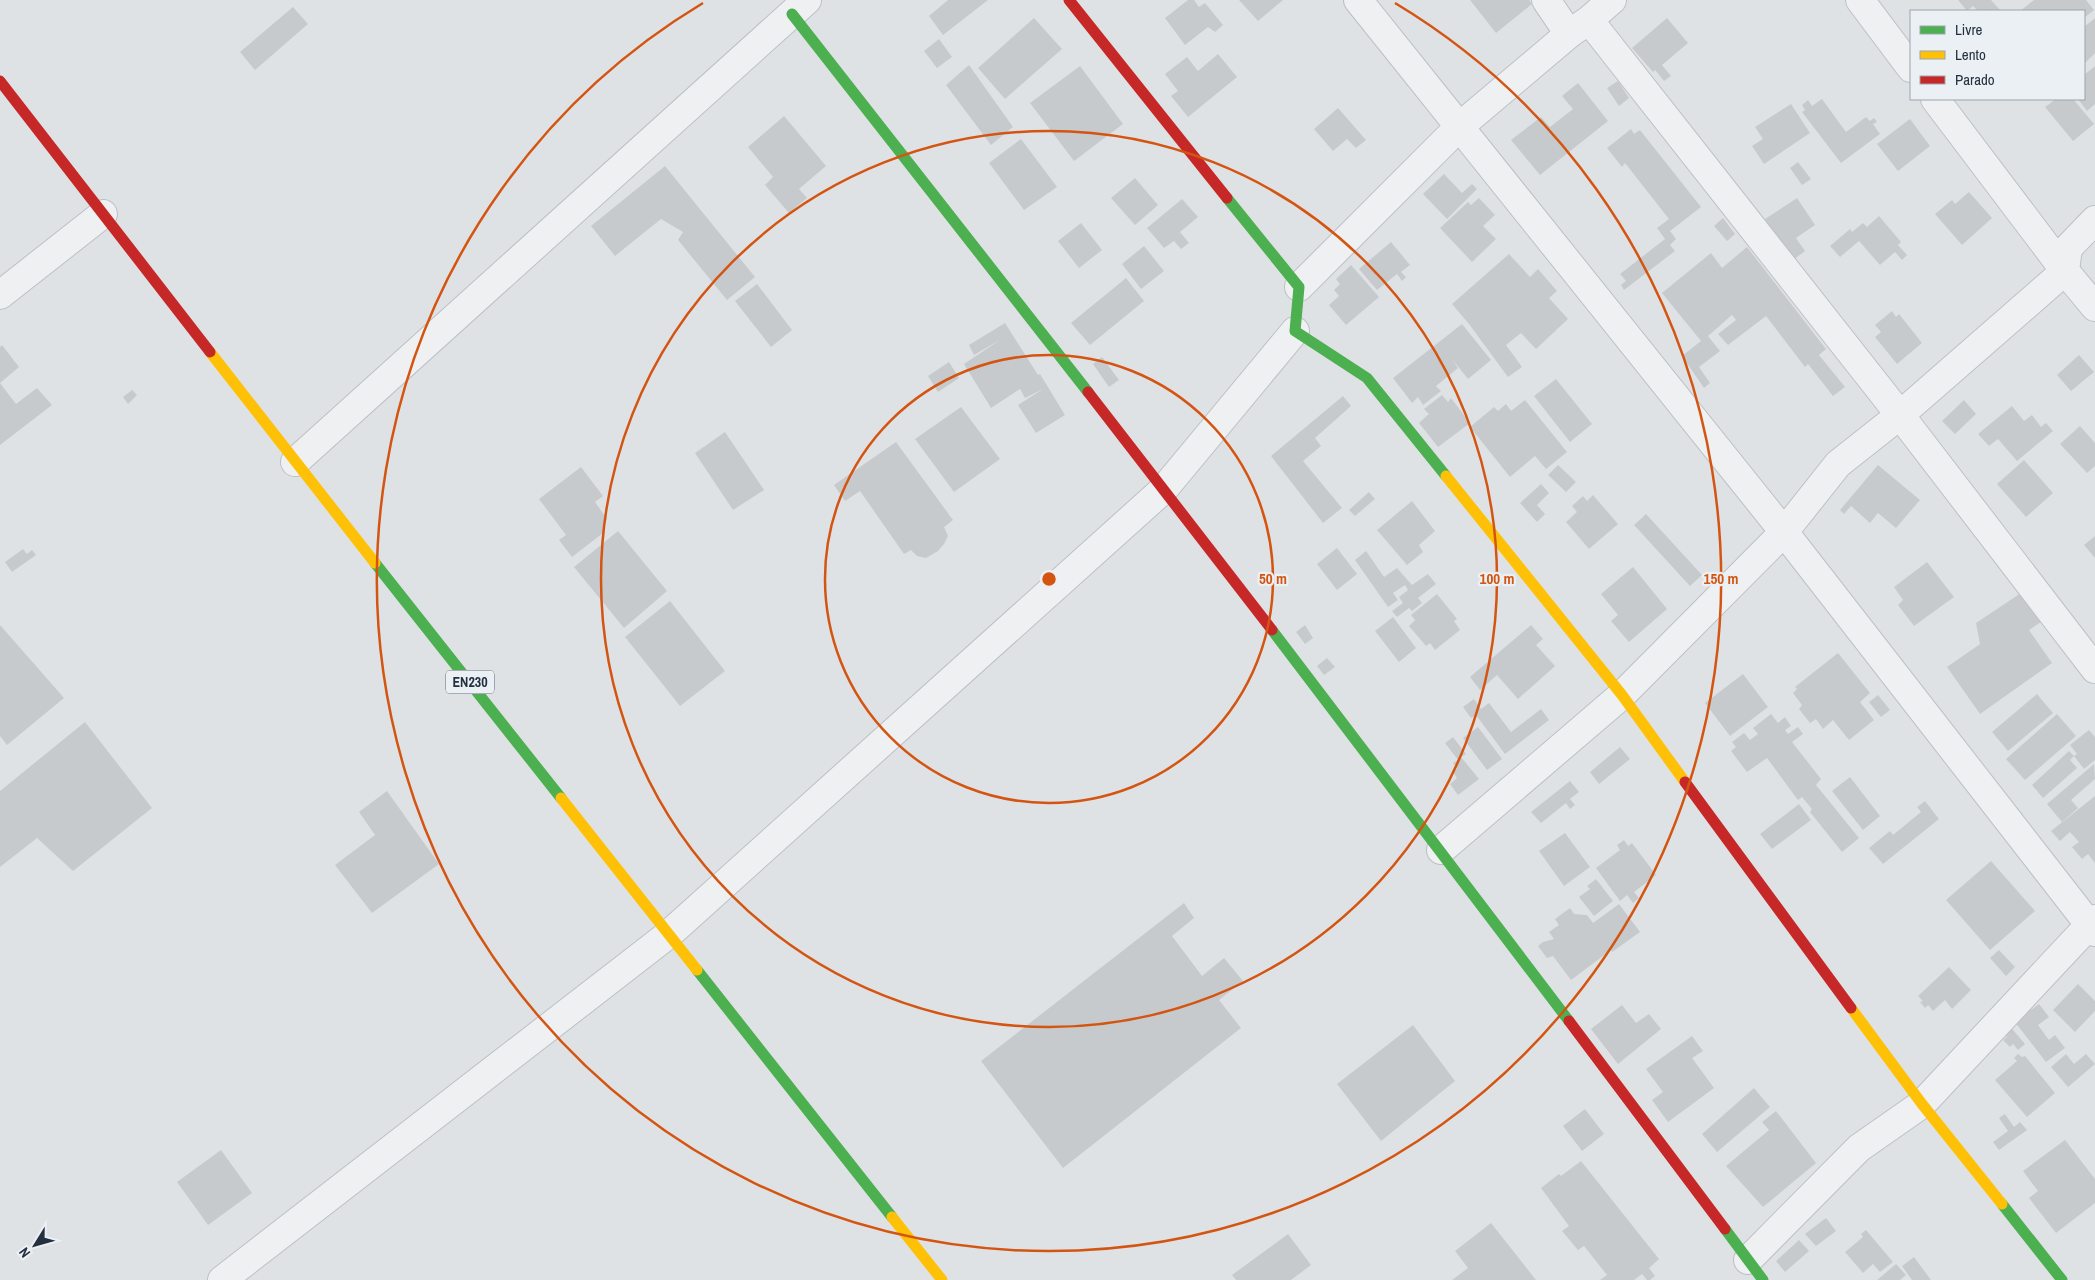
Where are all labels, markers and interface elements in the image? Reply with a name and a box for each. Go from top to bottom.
legend [1910,10,2085,100]
text: Livre [1955,19,1983,40]
text: Lento [1955,44,1986,65]
text: Parado [1955,69,1995,90]
text: 50 m [1259,568,1287,589]
text: 100 m [1480,568,1514,589]
text: 150 m [1704,568,1738,589]
centre of rings [1040,570,1058,588]
road number: EN230 [446,670,494,694]
north arrow [10,1220,60,1270]
text: N [15,1244,34,1262]

